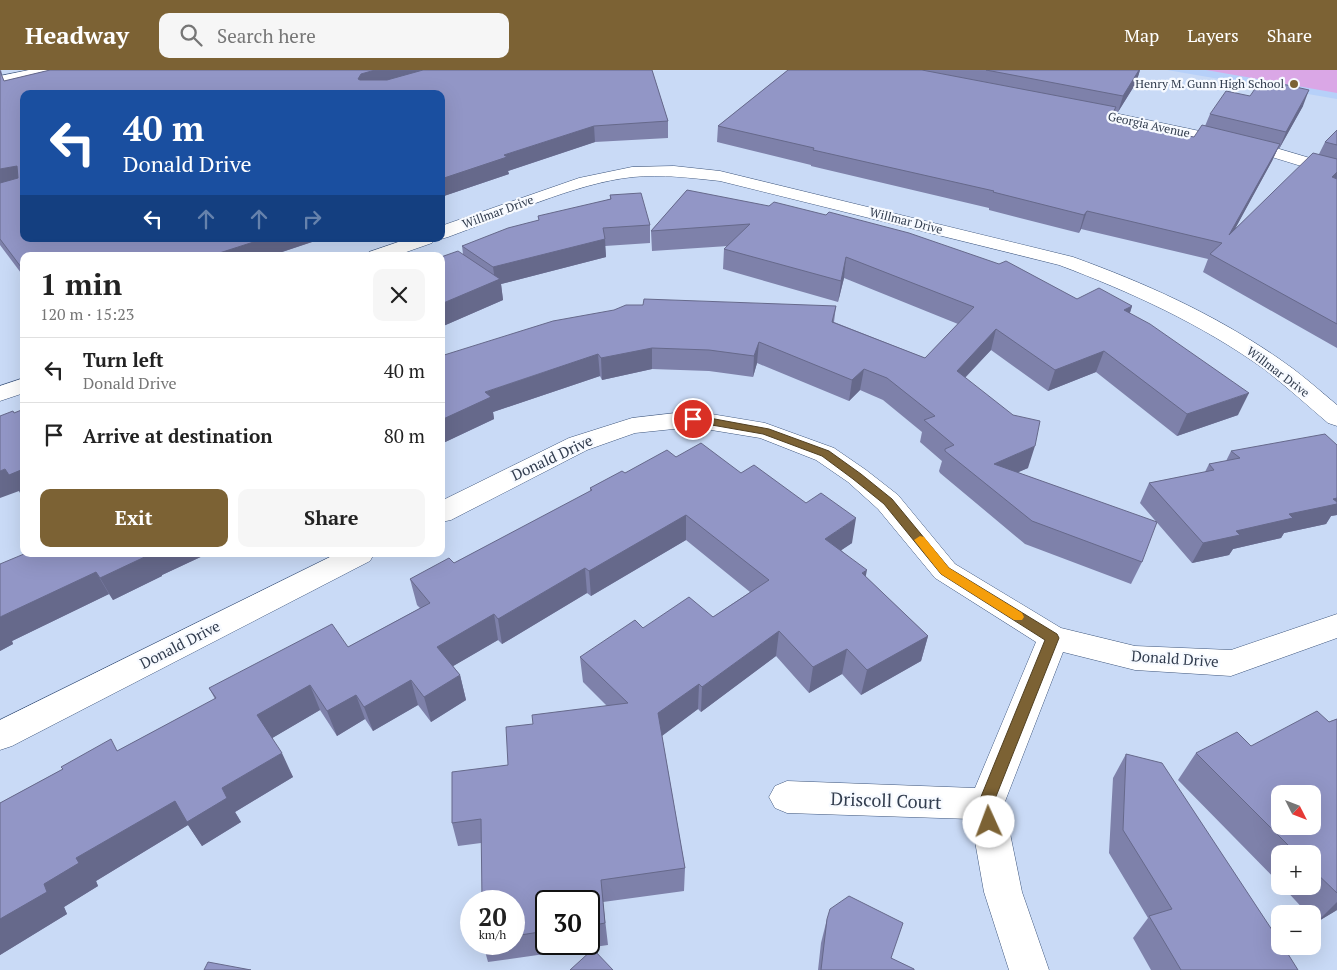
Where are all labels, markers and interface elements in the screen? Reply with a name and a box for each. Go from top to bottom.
search box [159,13,509,58]
text: Headway [25,19,129,51]
icon: search [177,21,205,49]
text: Search here [217,23,316,48]
text: Map [1124,23,1159,47]
text: Layers [1187,23,1239,47]
text: Share [1267,23,1312,47]
place label: Henry M. Gunn High School [1135,76,1284,91]
marker: Henry M. Gunn High School [1288,78,1300,90]
text: 40 m [123,105,204,151]
street label: Georgia Avenue [1107,108,1192,141]
icon: left [40,110,105,175]
text: Donald Drive [123,149,252,178]
street label: Willmar Drive [460,192,535,231]
street label: Willmar Drive [868,204,944,237]
icon: left [139,205,167,233]
icon: ahead [192,205,220,233]
icon: ahead [245,205,273,233]
icon: right [298,205,326,233]
text: 1 min [40,264,122,304]
button: close [373,269,425,321]
text: 120 m · 15:23 [40,303,134,325]
street label: Willmar Drive [1244,343,1313,400]
text: Turn left [83,347,164,372]
icon: left [40,356,68,384]
text: 40 m [384,358,425,383]
text: Donald Drive [83,372,177,394]
pin [672,398,714,440]
icon: arrive [679,405,707,433]
icon: arrive [40,421,68,449]
text: Arrive at destination [83,423,272,448]
text: 80 m [384,423,425,448]
street label: Donald Drive [508,430,596,485]
button: Exit [40,489,228,547]
button: Share [238,489,425,547]
street label: Donald Drive [136,615,223,673]
street label: Donald Drive [1131,645,1219,671]
north arrow [1271,785,1321,835]
map controls [1271,785,1321,955]
street label: Driscoll Court [830,786,942,814]
position arrow [962,795,1014,847]
button: + [1271,845,1321,895]
speed limit sign: 30 [535,890,600,955]
text: 20 [478,900,507,933]
button: − [1271,905,1321,955]
text: km/h [479,927,506,942]

